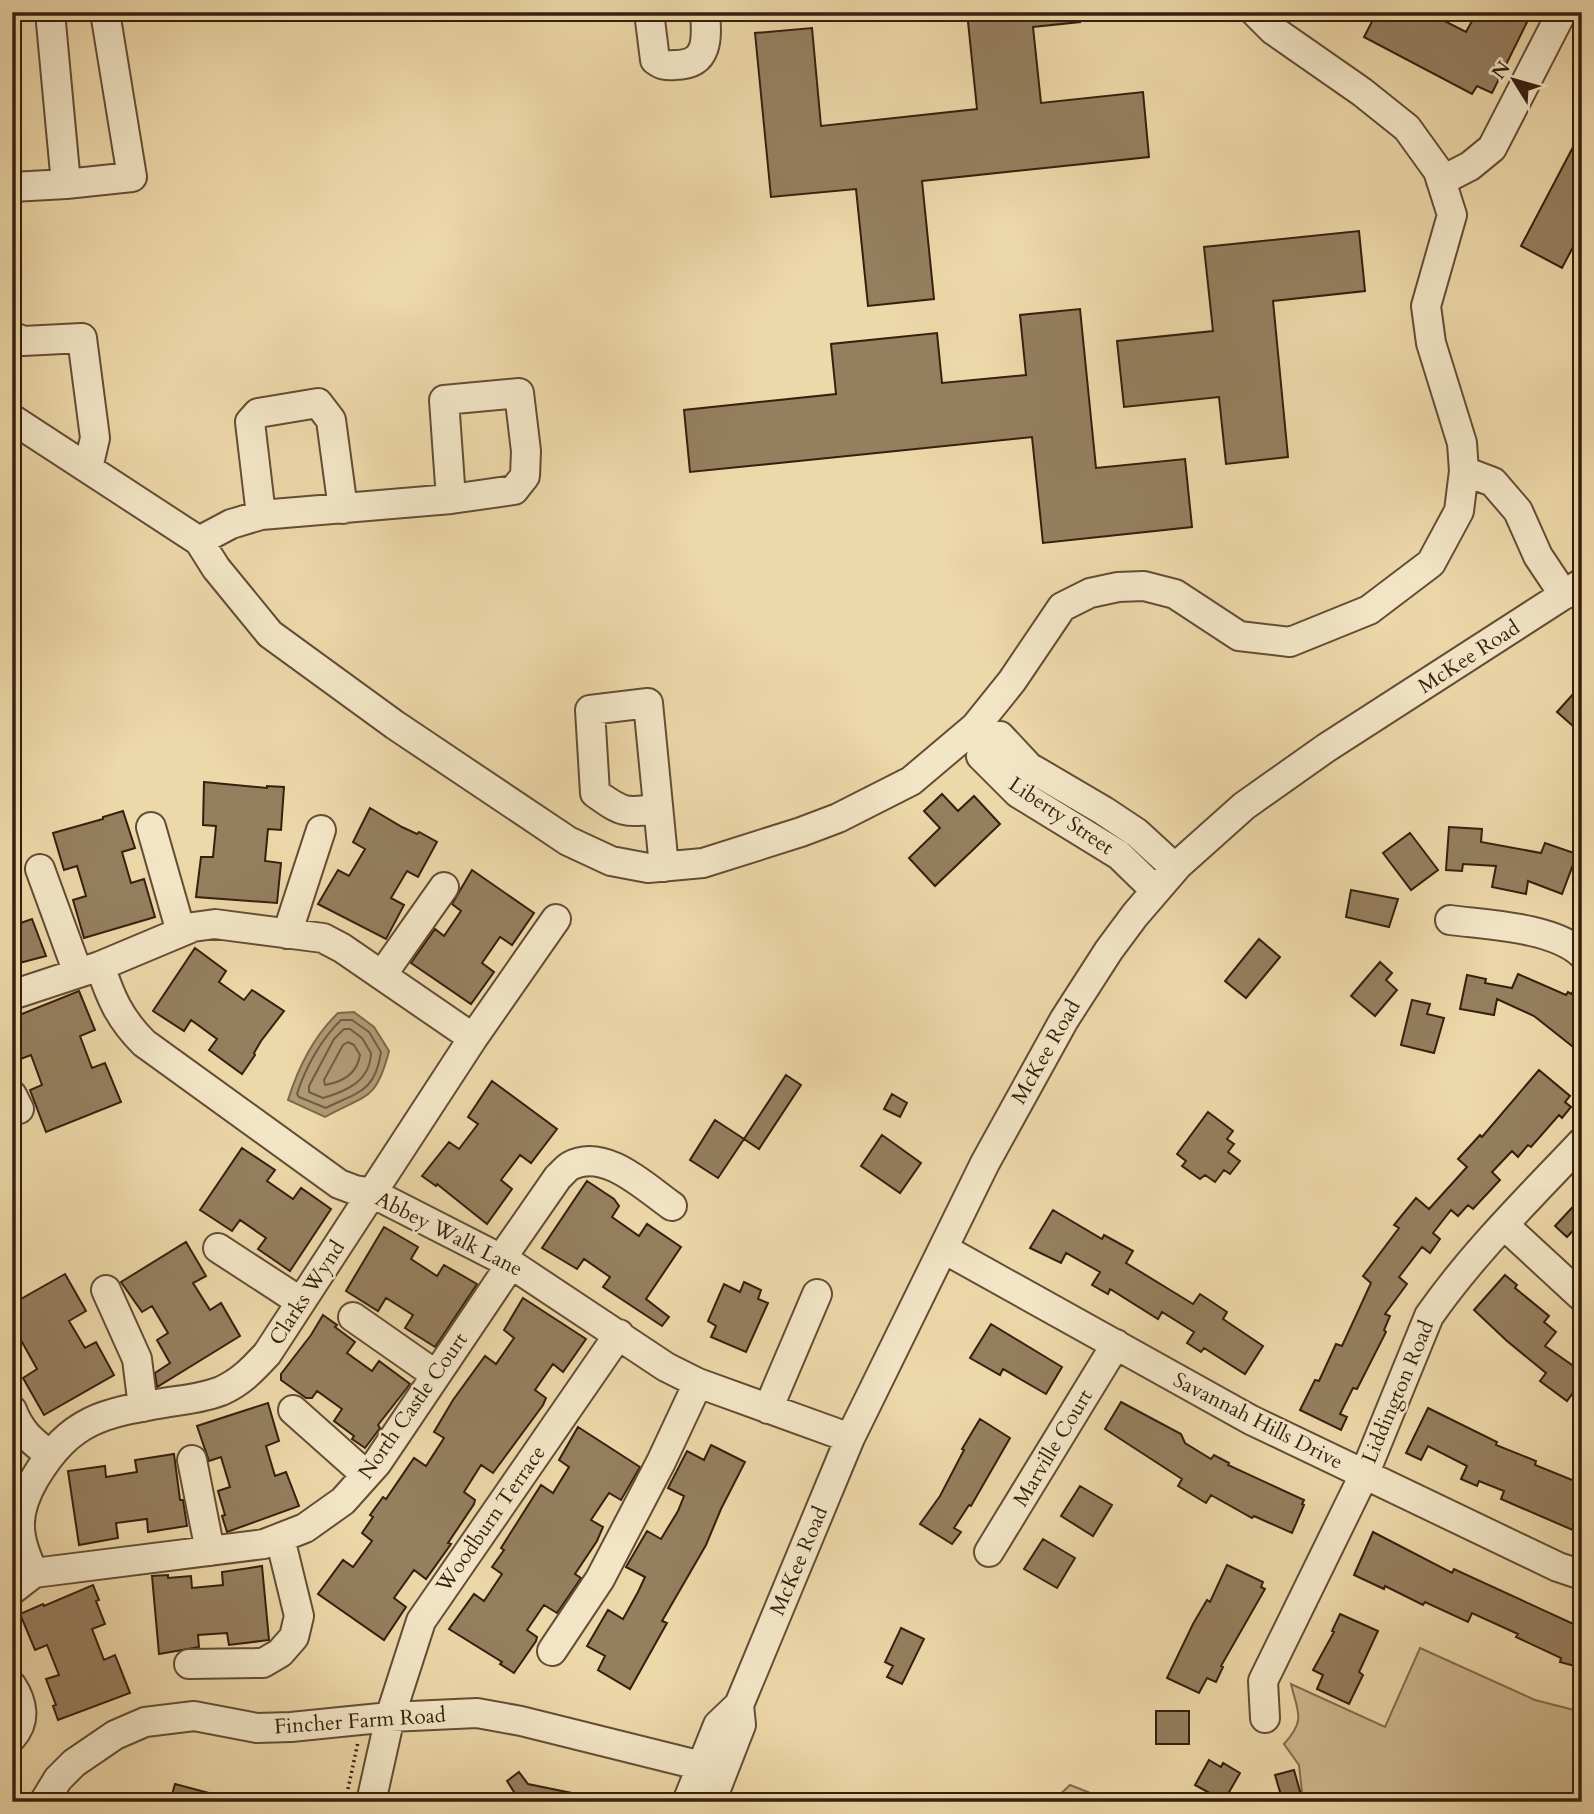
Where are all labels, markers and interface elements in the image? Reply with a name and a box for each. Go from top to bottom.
north arrow [1478,46,1548,116]
text: N [1486,56,1517,85]
street label: McKee Road [1413,613,1525,701]
street label: Liberty Street [1003,770,1120,862]
street label: McKee Road [1004,995,1088,1109]
street label: Abbey Walk Lane [370,1184,528,1284]
street label: Clarks Wynd [262,1235,352,1351]
street label: Liddington Road [1355,1316,1441,1468]
street label: North Castle Court [351,1326,475,1485]
street label: Savannah Hills Drive [1168,1366,1348,1476]
street label: Marville Court [1007,1384,1100,1512]
street label: Woodburn Terrace [429,1440,553,1599]
street label: McKee Road [763,1502,835,1620]
street label: Fincher Farm Road [273,1701,447,1741]

